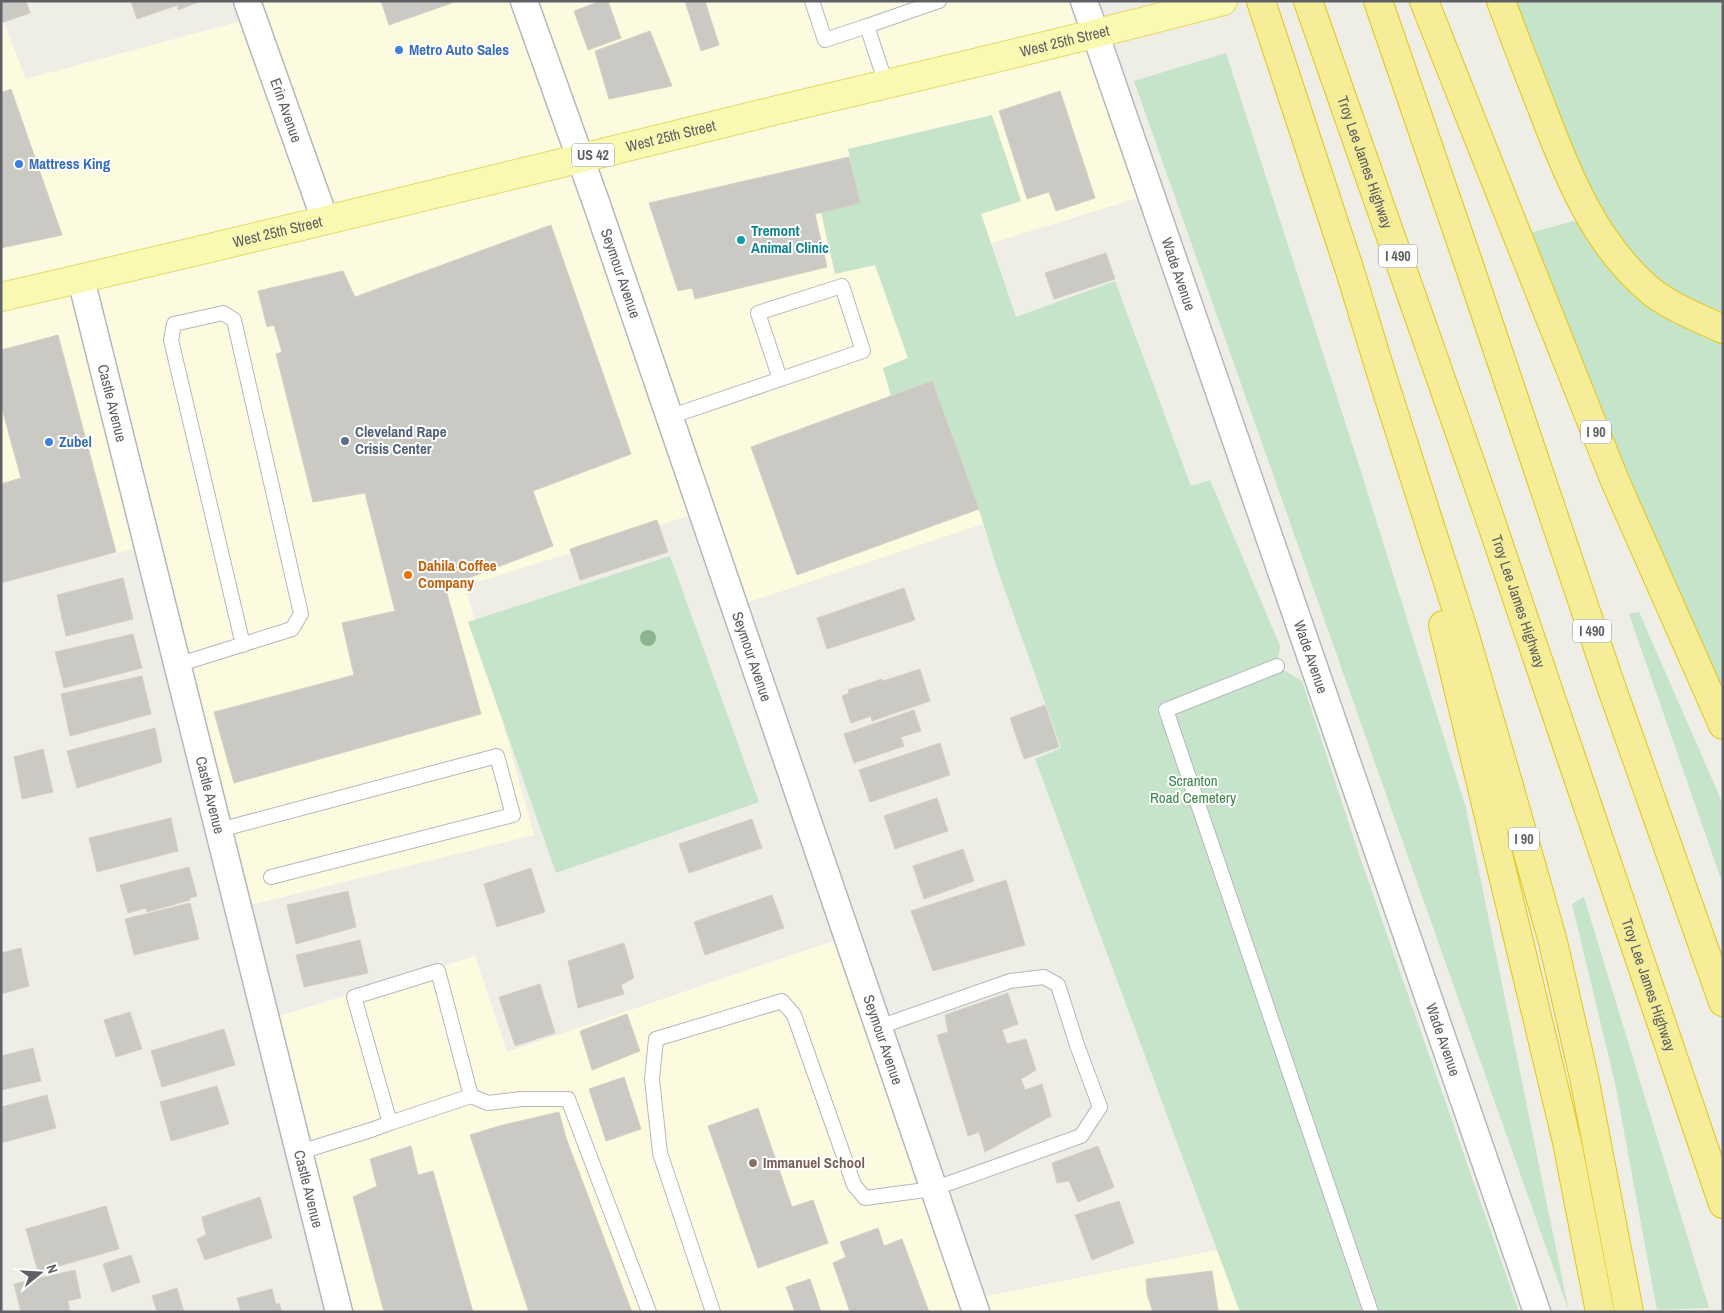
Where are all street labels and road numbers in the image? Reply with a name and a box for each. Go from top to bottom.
street label: West 25th Street [1018,19,1112,62]
street label: Erin Avenue [265,75,308,145]
street label: Troy Lee James Highway [1332,93,1398,232]
street label: West 25th Street [624,114,718,157]
road number: US 42 [572,144,614,166]
street label: West 25th Street [230,210,325,252]
street label: Seymour Avenue [596,226,646,321]
street label: Wade Avenue [1157,235,1201,313]
road number: I 490 [1379,245,1417,268]
street label: Castle Avenue [93,362,132,444]
road number: I 90 [1581,421,1611,444]
street label: Troy Lee James Highway [1486,532,1551,671]
street label: Seymour Avenue [727,609,777,704]
street label: Wade Avenue [1289,617,1334,696]
road number: I 490 [1573,620,1611,642]
street label: Castle Avenue [191,754,230,836]
road number: I 90 [1509,828,1539,851]
street label: Troy Lee James Highway [1617,915,1682,1055]
street label: Seymour Avenue [858,992,908,1087]
street label: Wade Avenue [1421,1000,1466,1079]
street label: Castle Avenue [289,1148,329,1230]

